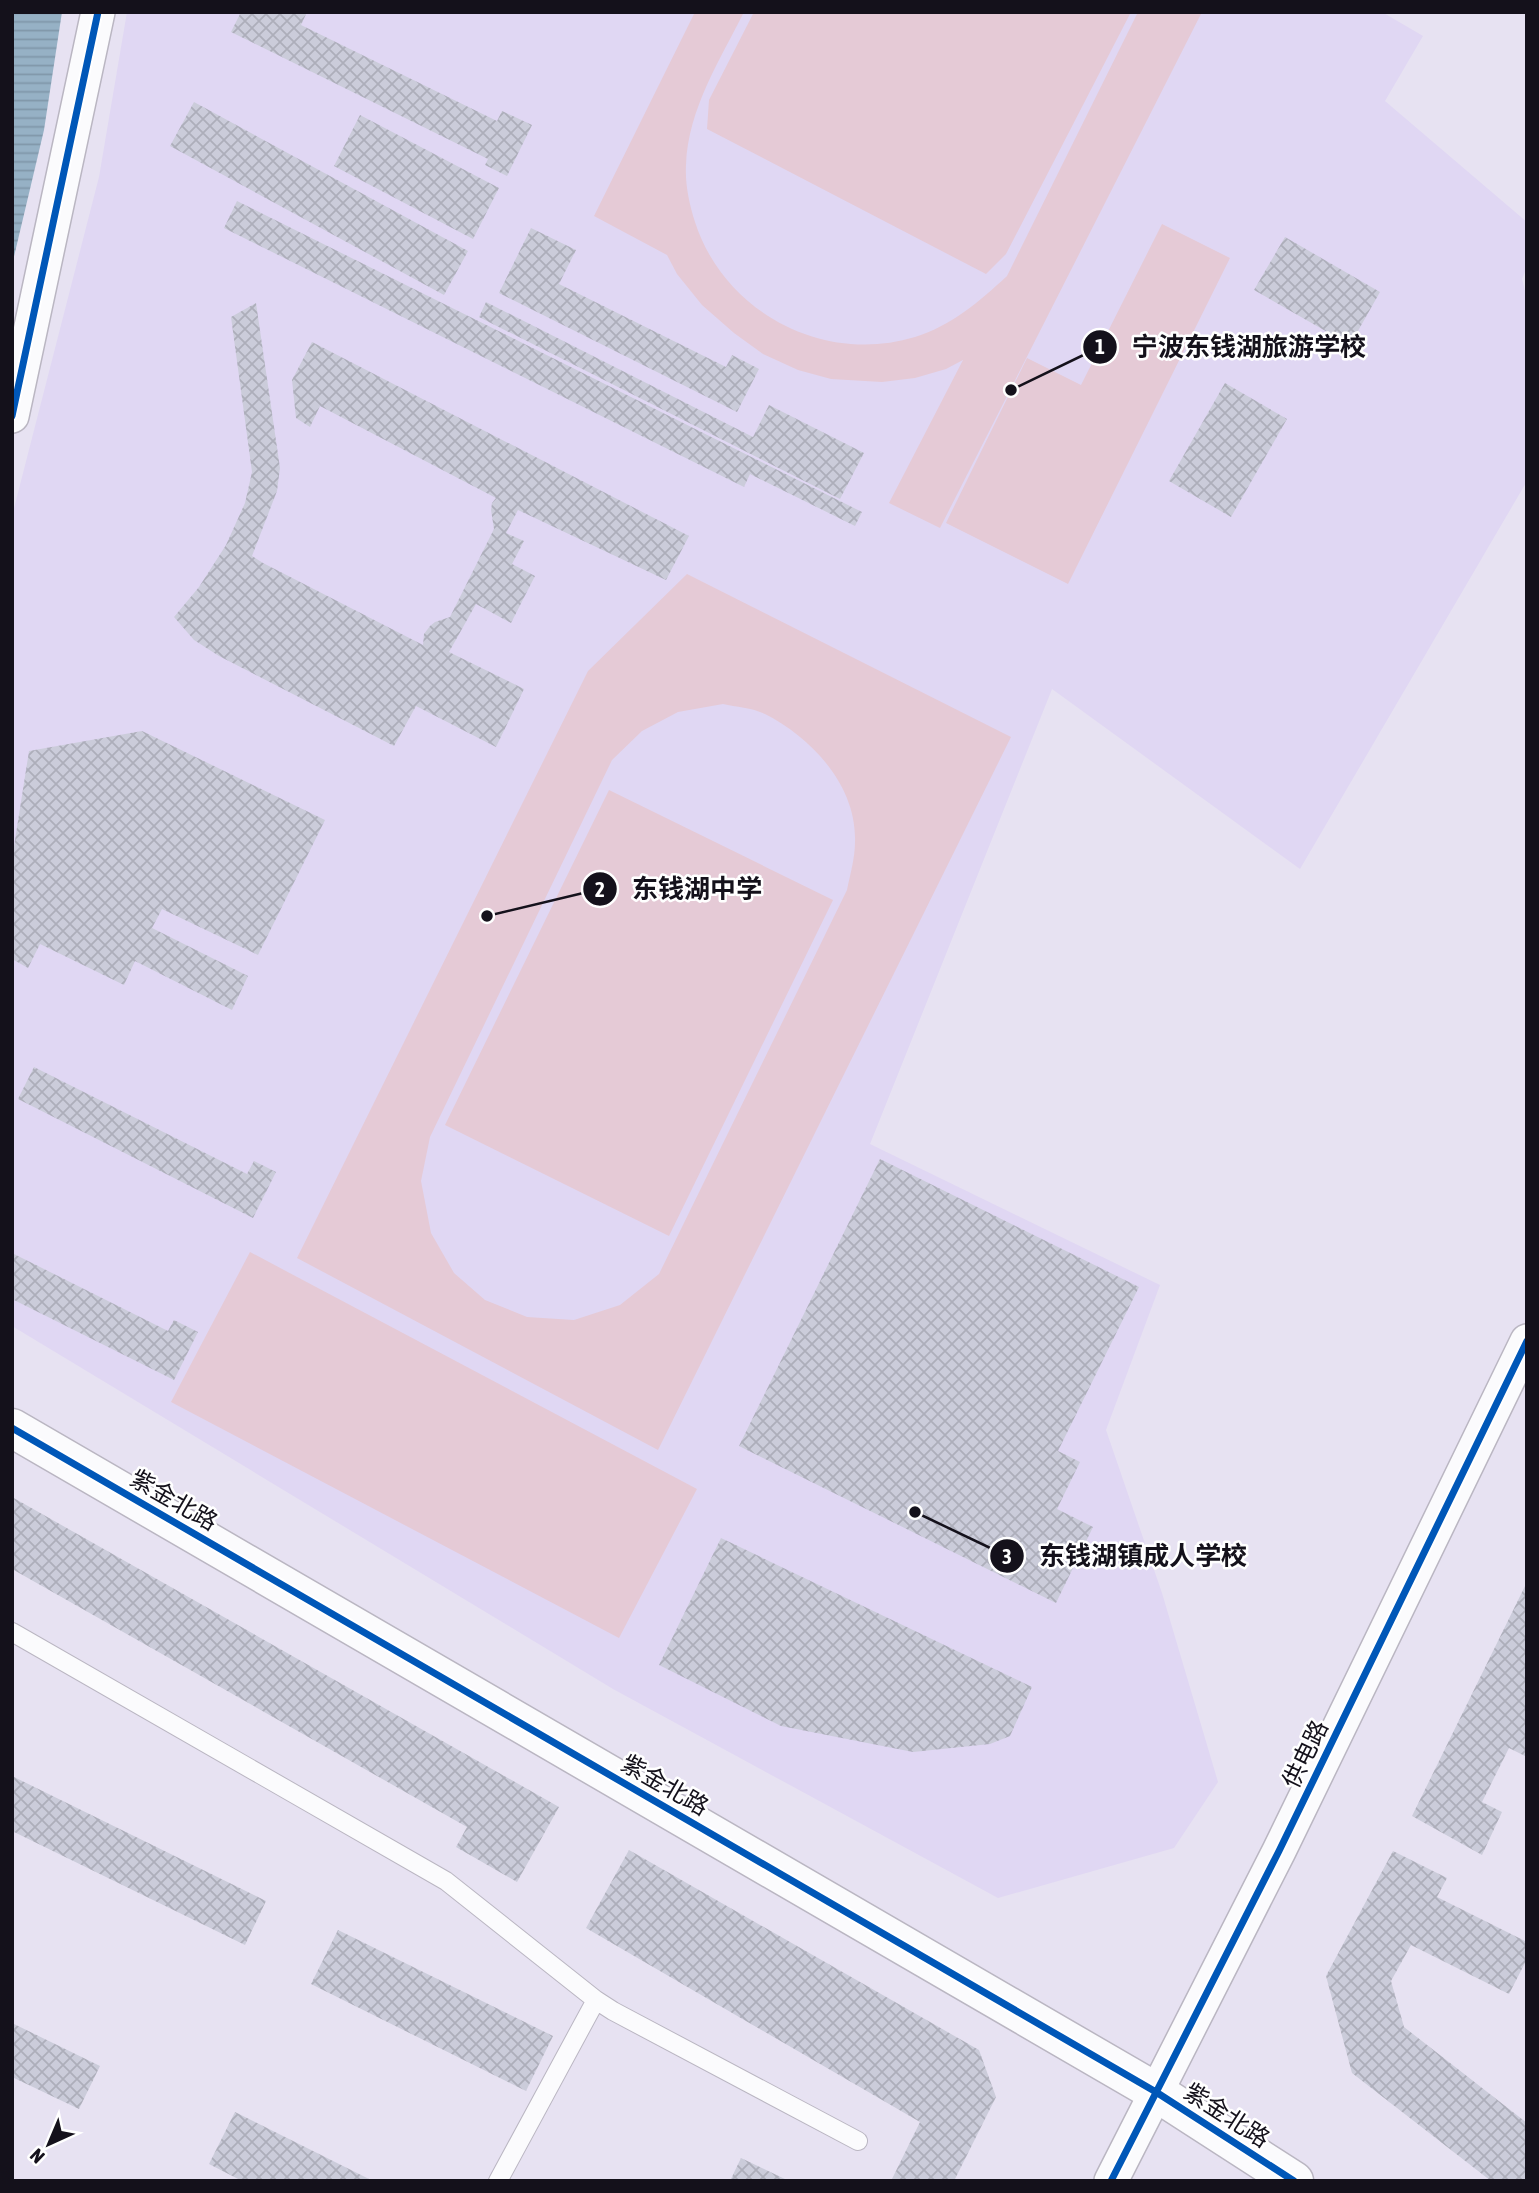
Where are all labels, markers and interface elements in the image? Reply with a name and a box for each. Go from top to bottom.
callout: 宁波东钱湖旅游学校 [1083,323,1380,370]
text: 宁波东钱湖旅游学校 [1132,332,1366,362]
text: 1 [1095,334,1105,358]
callout: 东钱湖中学 [583,866,776,913]
text: 东钱湖中学 [632,874,762,904]
text: 2 [595,877,605,901]
street label: 紫金北路 [126,1464,222,1536]
callout: 东钱湖镇成人学校 [990,1533,1261,1580]
text: 东钱湖镇成人学校 [1039,1541,1247,1571]
text: 3 [1002,1544,1012,1568]
street label: 供电路 [1277,1716,1333,1792]
street label: 紫金北路 [617,1749,713,1821]
street label: 紫金北路 [1179,2078,1275,2152]
north arrow [14,2109,84,2179]
text: N [26,2144,49,2168]

